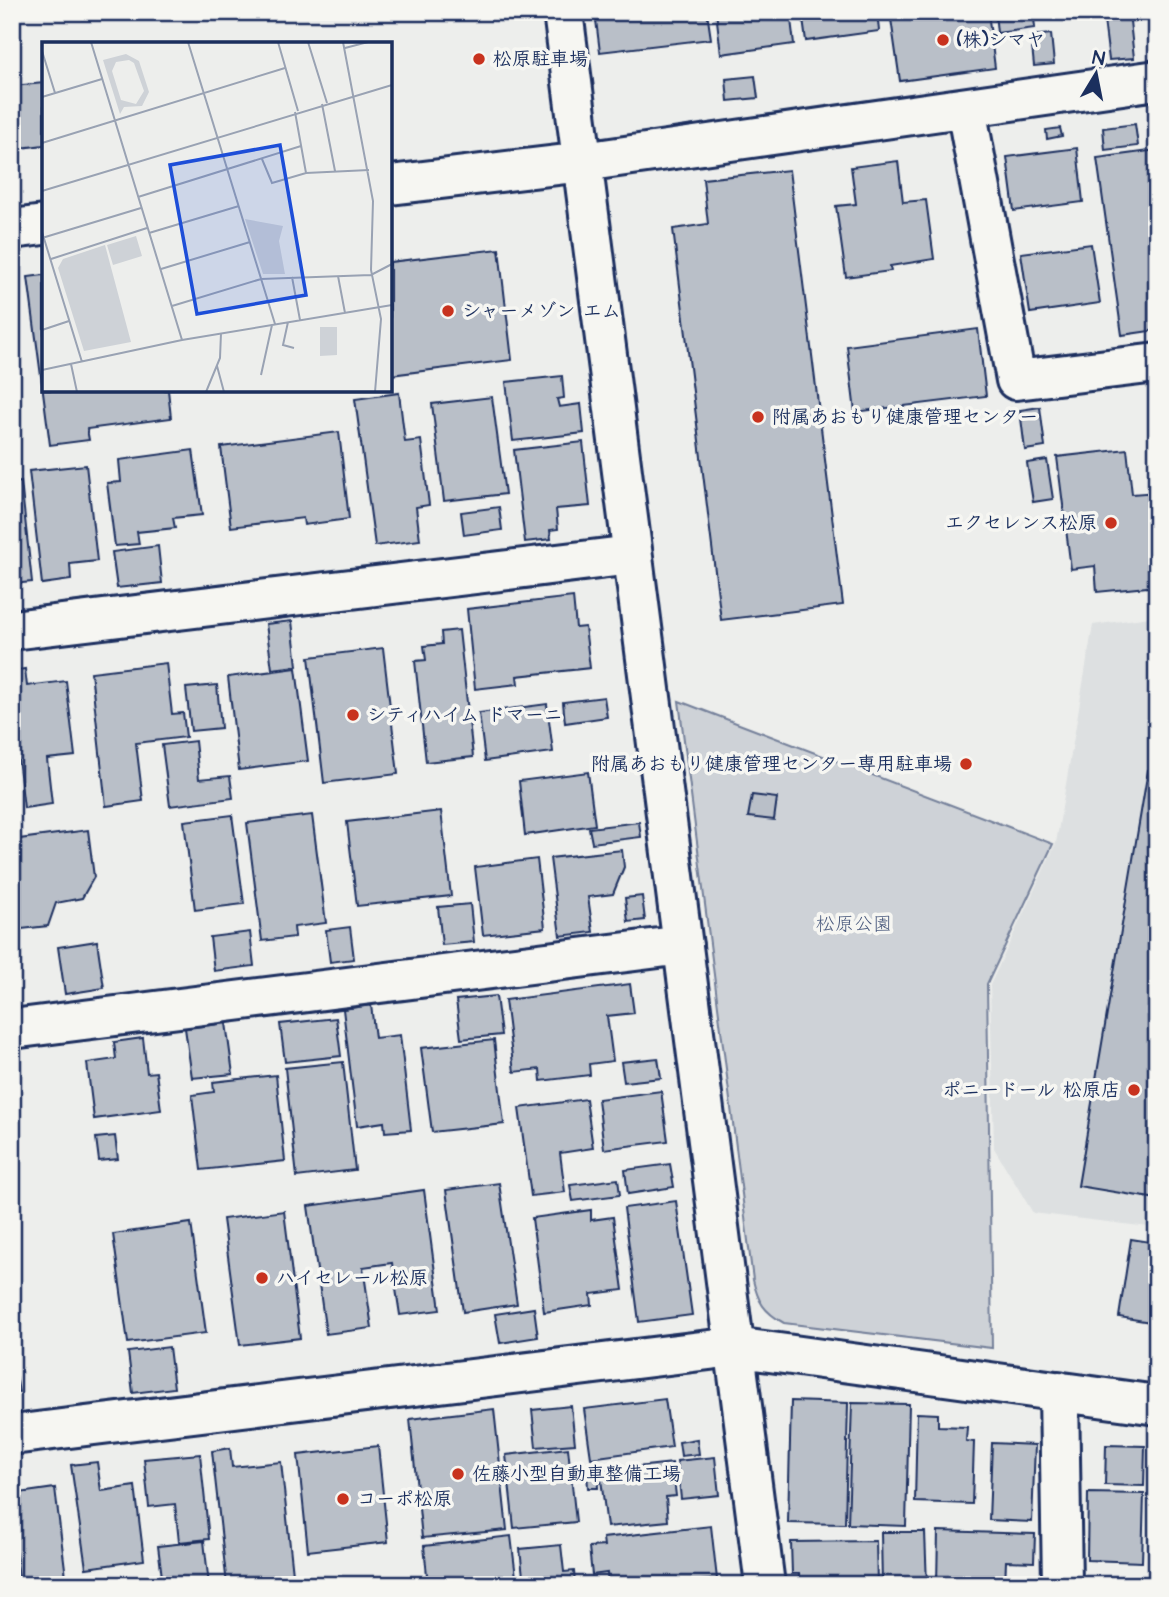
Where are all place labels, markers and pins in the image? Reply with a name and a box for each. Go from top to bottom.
place label: (株)シマヤ [956,27,1045,54]
marker: (株)シマヤ [935,32,951,48]
place label: 松原駐車場 [493,46,588,73]
marker: 松原駐車場 [471,51,487,67]
place label: シャーメゾン エム [462,298,621,325]
marker: シャーメゾン エム [440,303,456,319]
place label: 附属あおもり健康管理センター [772,404,1038,431]
marker: 附属あおもり健康管理センター [750,409,766,425]
place label: エクセレンス松原 [945,510,1097,537]
marker: エクセレンス松原 [1103,515,1119,531]
place label: シティハイム ドマーニ [367,702,563,729]
marker: シティハイム ドマーニ [345,707,361,723]
place label: 附属あおもり健康管理センター専用駐車場 [591,751,952,778]
marker: 附属あおもり健康管理センター専用駐車場 [958,756,974,772]
place label: ポニードール 松原店 [942,1077,1120,1104]
marker: ポニードール 松原店 [1126,1082,1142,1098]
place label: ハイセレール松原 [276,1265,428,1292]
marker: ハイセレール松原 [254,1270,270,1286]
place label: 佐藤小型自動車整備工場 [472,1461,681,1488]
marker: 佐藤小型自動車整備工場 [450,1466,466,1482]
place label: コーポ松原 [357,1486,452,1513]
marker: コーポ松原 [335,1491,351,1507]

